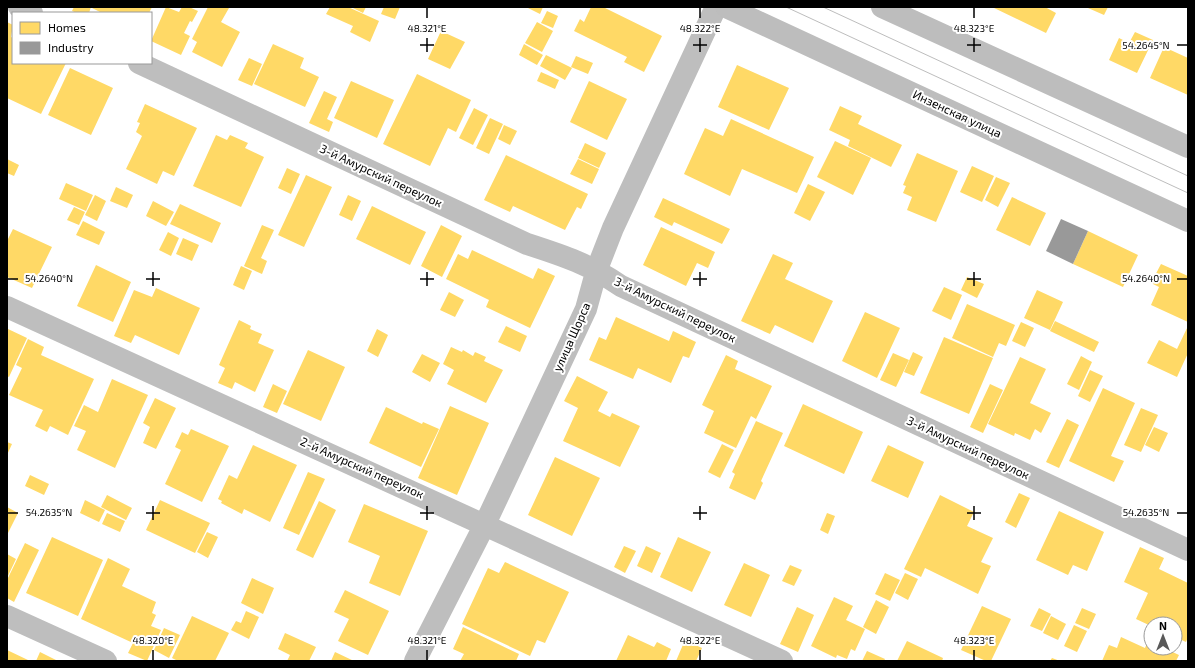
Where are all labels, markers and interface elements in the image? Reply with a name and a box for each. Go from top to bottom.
legend [12,12,152,64]
text: Homes [48,20,86,34]
text: 48.321°E [408,22,447,34]
text: 48.322°E [680,22,721,34]
text: 48.323°E [954,22,995,34]
text: 54.2645°N [1122,39,1170,51]
text: Industry [48,40,94,54]
street label: Инзенская улица [910,86,1004,141]
street label: 3-й Амурский переулок [318,141,445,211]
text: 54.2640°N [25,272,73,284]
text: 54.2640°N [1122,272,1170,284]
street label: 3-й Амурский переулок [612,274,739,346]
street label: улица Щорса [550,300,593,374]
street label: 3-й Амурский переулок [905,413,1032,483]
street label: 2-й Амурский переулок [298,434,427,502]
text: 54.2635°N [26,506,72,518]
text: 54.2635°N [1123,506,1169,518]
north arrow [1143,616,1183,656]
text: N [1159,619,1167,632]
text: 48.320°E [133,634,174,646]
text: 48.321°E [408,634,447,646]
text: 48.322°E [680,634,721,646]
text: 48.323°E [954,634,995,646]

